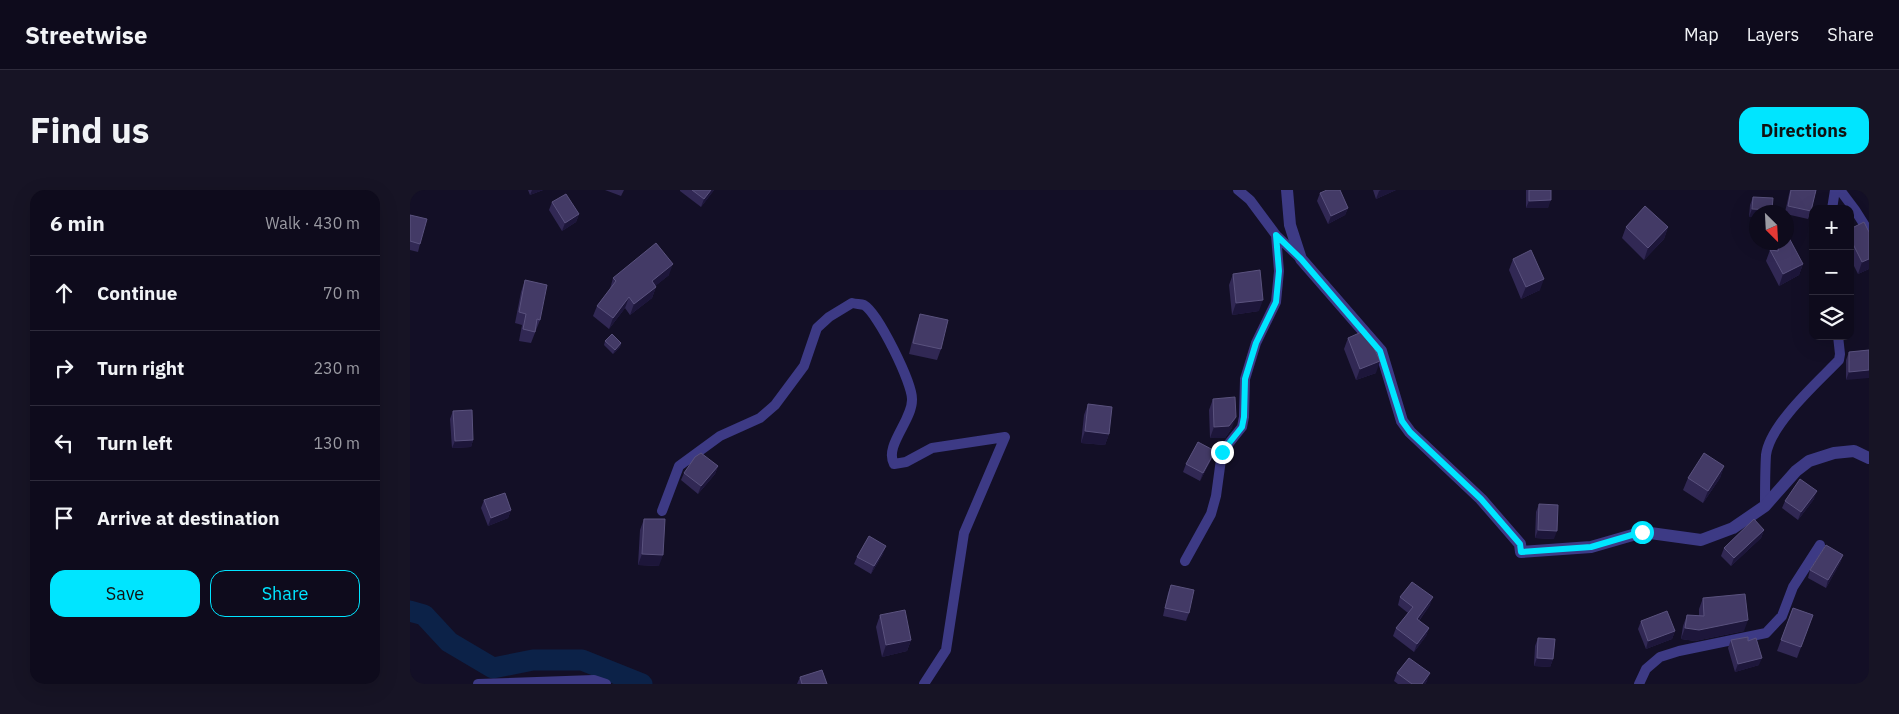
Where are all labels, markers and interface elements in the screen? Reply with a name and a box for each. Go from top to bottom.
text: Streetwise [25,19,147,51]
text: Map [1684,23,1719,46]
text: Layers [1747,23,1799,46]
text: Share [1827,23,1874,46]
text: Find us [30,107,149,153]
button: Directions [1739,107,1869,154]
north arrow [1749,205,1794,250]
map controls [1809,205,1854,340]
button: + [1809,205,1854,250]
text: 6 min [50,209,105,237]
text: Walk · 430 m [265,213,360,233]
button: − [1809,250,1854,295]
icon: ahead [50,279,78,307]
text: Continue [97,281,177,305]
text: 70 m [323,283,360,303]
button: layers [1809,295,1854,340]
icon: right [50,354,78,382]
text: Turn right [97,356,184,380]
text: 230 m [313,358,360,378]
icon: left [50,429,78,457]
text: Turn left [97,431,173,455]
text: 130 m [313,433,360,453]
route end [1211,441,1234,464]
icon: arrive [50,504,78,532]
text: Arrive at destination [97,506,280,530]
route start [1631,521,1654,544]
button: Save [50,570,200,617]
button: Share [210,570,360,617]

